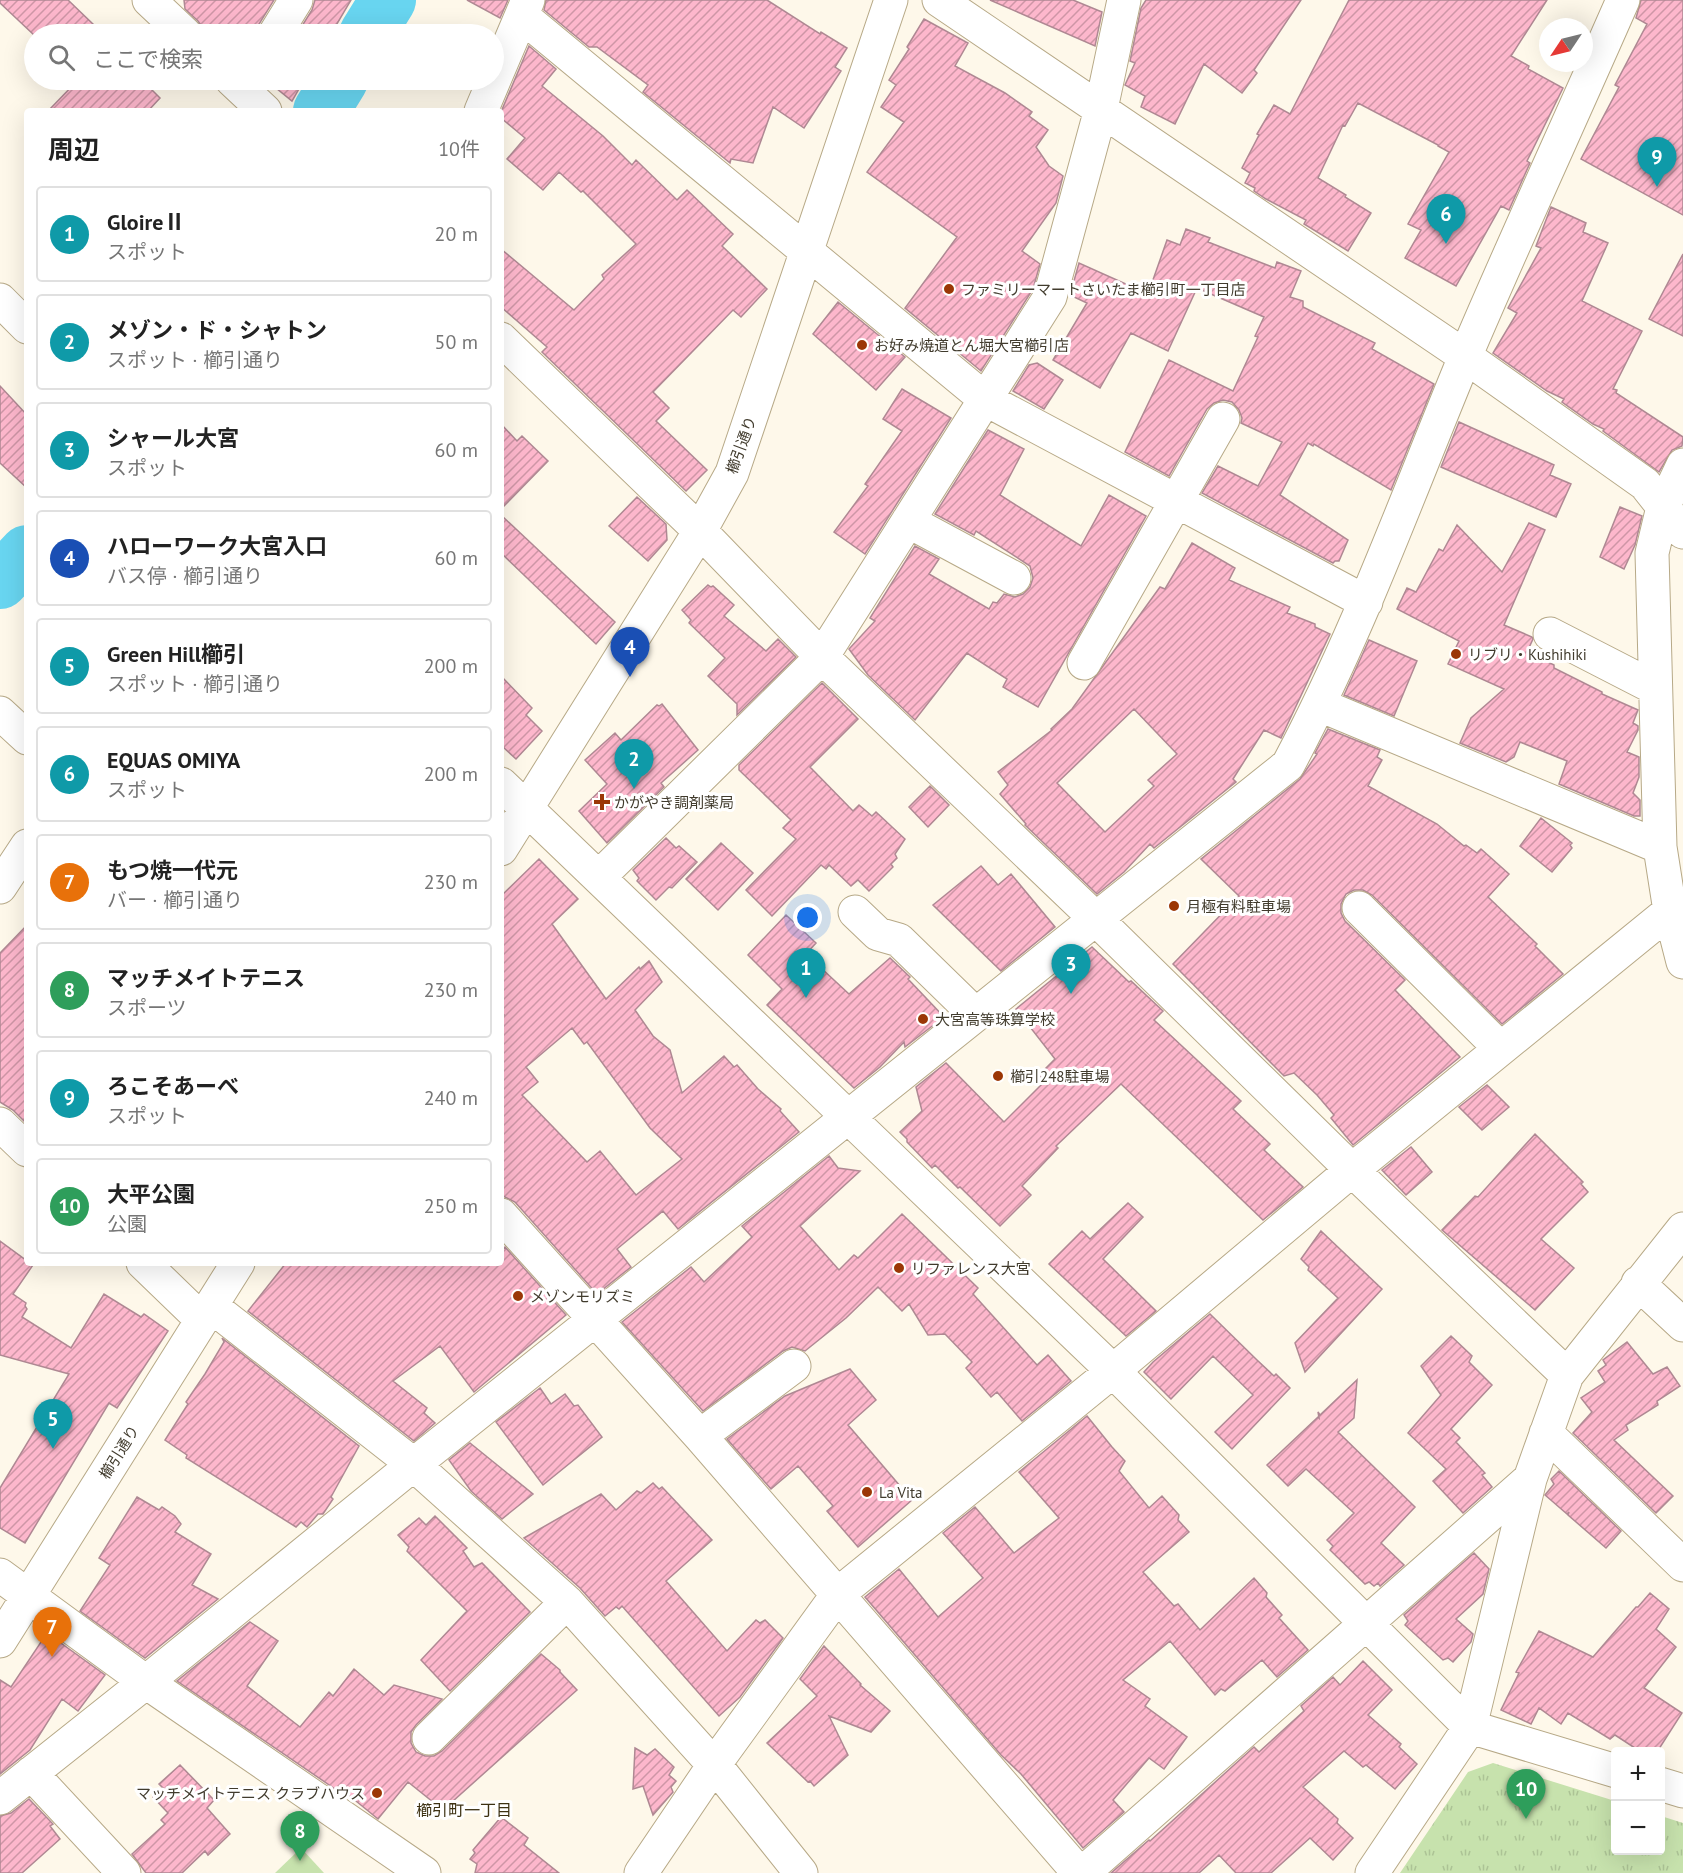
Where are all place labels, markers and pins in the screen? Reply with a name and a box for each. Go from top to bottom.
pin: 9 [1638,138,1676,187]
pin: 6 [1426,194,1466,244]
place label: ファミリーマートさいたま櫛引町一丁目店 [961,280,1246,299]
marker: ファミリーマートさいたま櫛引町一丁目店 [942,282,956,296]
place label: お好み焼道とん堀大宮櫛引店 [874,336,1069,355]
marker: お好み焼道とん堀大宮櫛引店 [855,338,869,352]
pin: 4 [610,628,650,677]
place label: リブリ・Kushihiki [1468,645,1587,664]
marker: リブリ・Kushihiki [1449,647,1463,661]
pin: 2 [614,740,654,789]
place label: かがやき調剤薬局 [614,793,734,812]
marker: かがやき調剤薬局 [595,795,609,809]
place label: 月極有料駐車場 [1186,897,1291,916]
marker: 月極有料駐車場 [1167,899,1181,913]
pin: 3 [1052,944,1090,994]
pin: 1 [786,948,826,998]
place label: 大宮高等珠算学校 [935,1010,1055,1029]
marker: 大宮高等珠算学校 [916,1012,930,1026]
place label: 櫛引248駐車場 [1010,1067,1110,1086]
marker: 櫛引248駐車場 [991,1069,1005,1083]
place label: リファレンス大宮 [911,1259,1031,1278]
marker: リファレンス大宮 [892,1261,906,1275]
place label: メゾンモリズミ [530,1287,635,1306]
marker: メゾンモリズミ [511,1289,525,1303]
pin: 5 [34,1400,72,1449]
place label: La Vita [879,1483,923,1502]
marker: La Vita [860,1485,874,1499]
pin: 7 [32,1608,72,1657]
pin: 10 [1506,1770,1546,1819]
place label: マッチメイトテニス クラブハウス [136,1784,365,1803]
marker: マッチメイトテニス クラブハウス [370,1786,384,1800]
pin: 8 [280,1812,320,1861]

